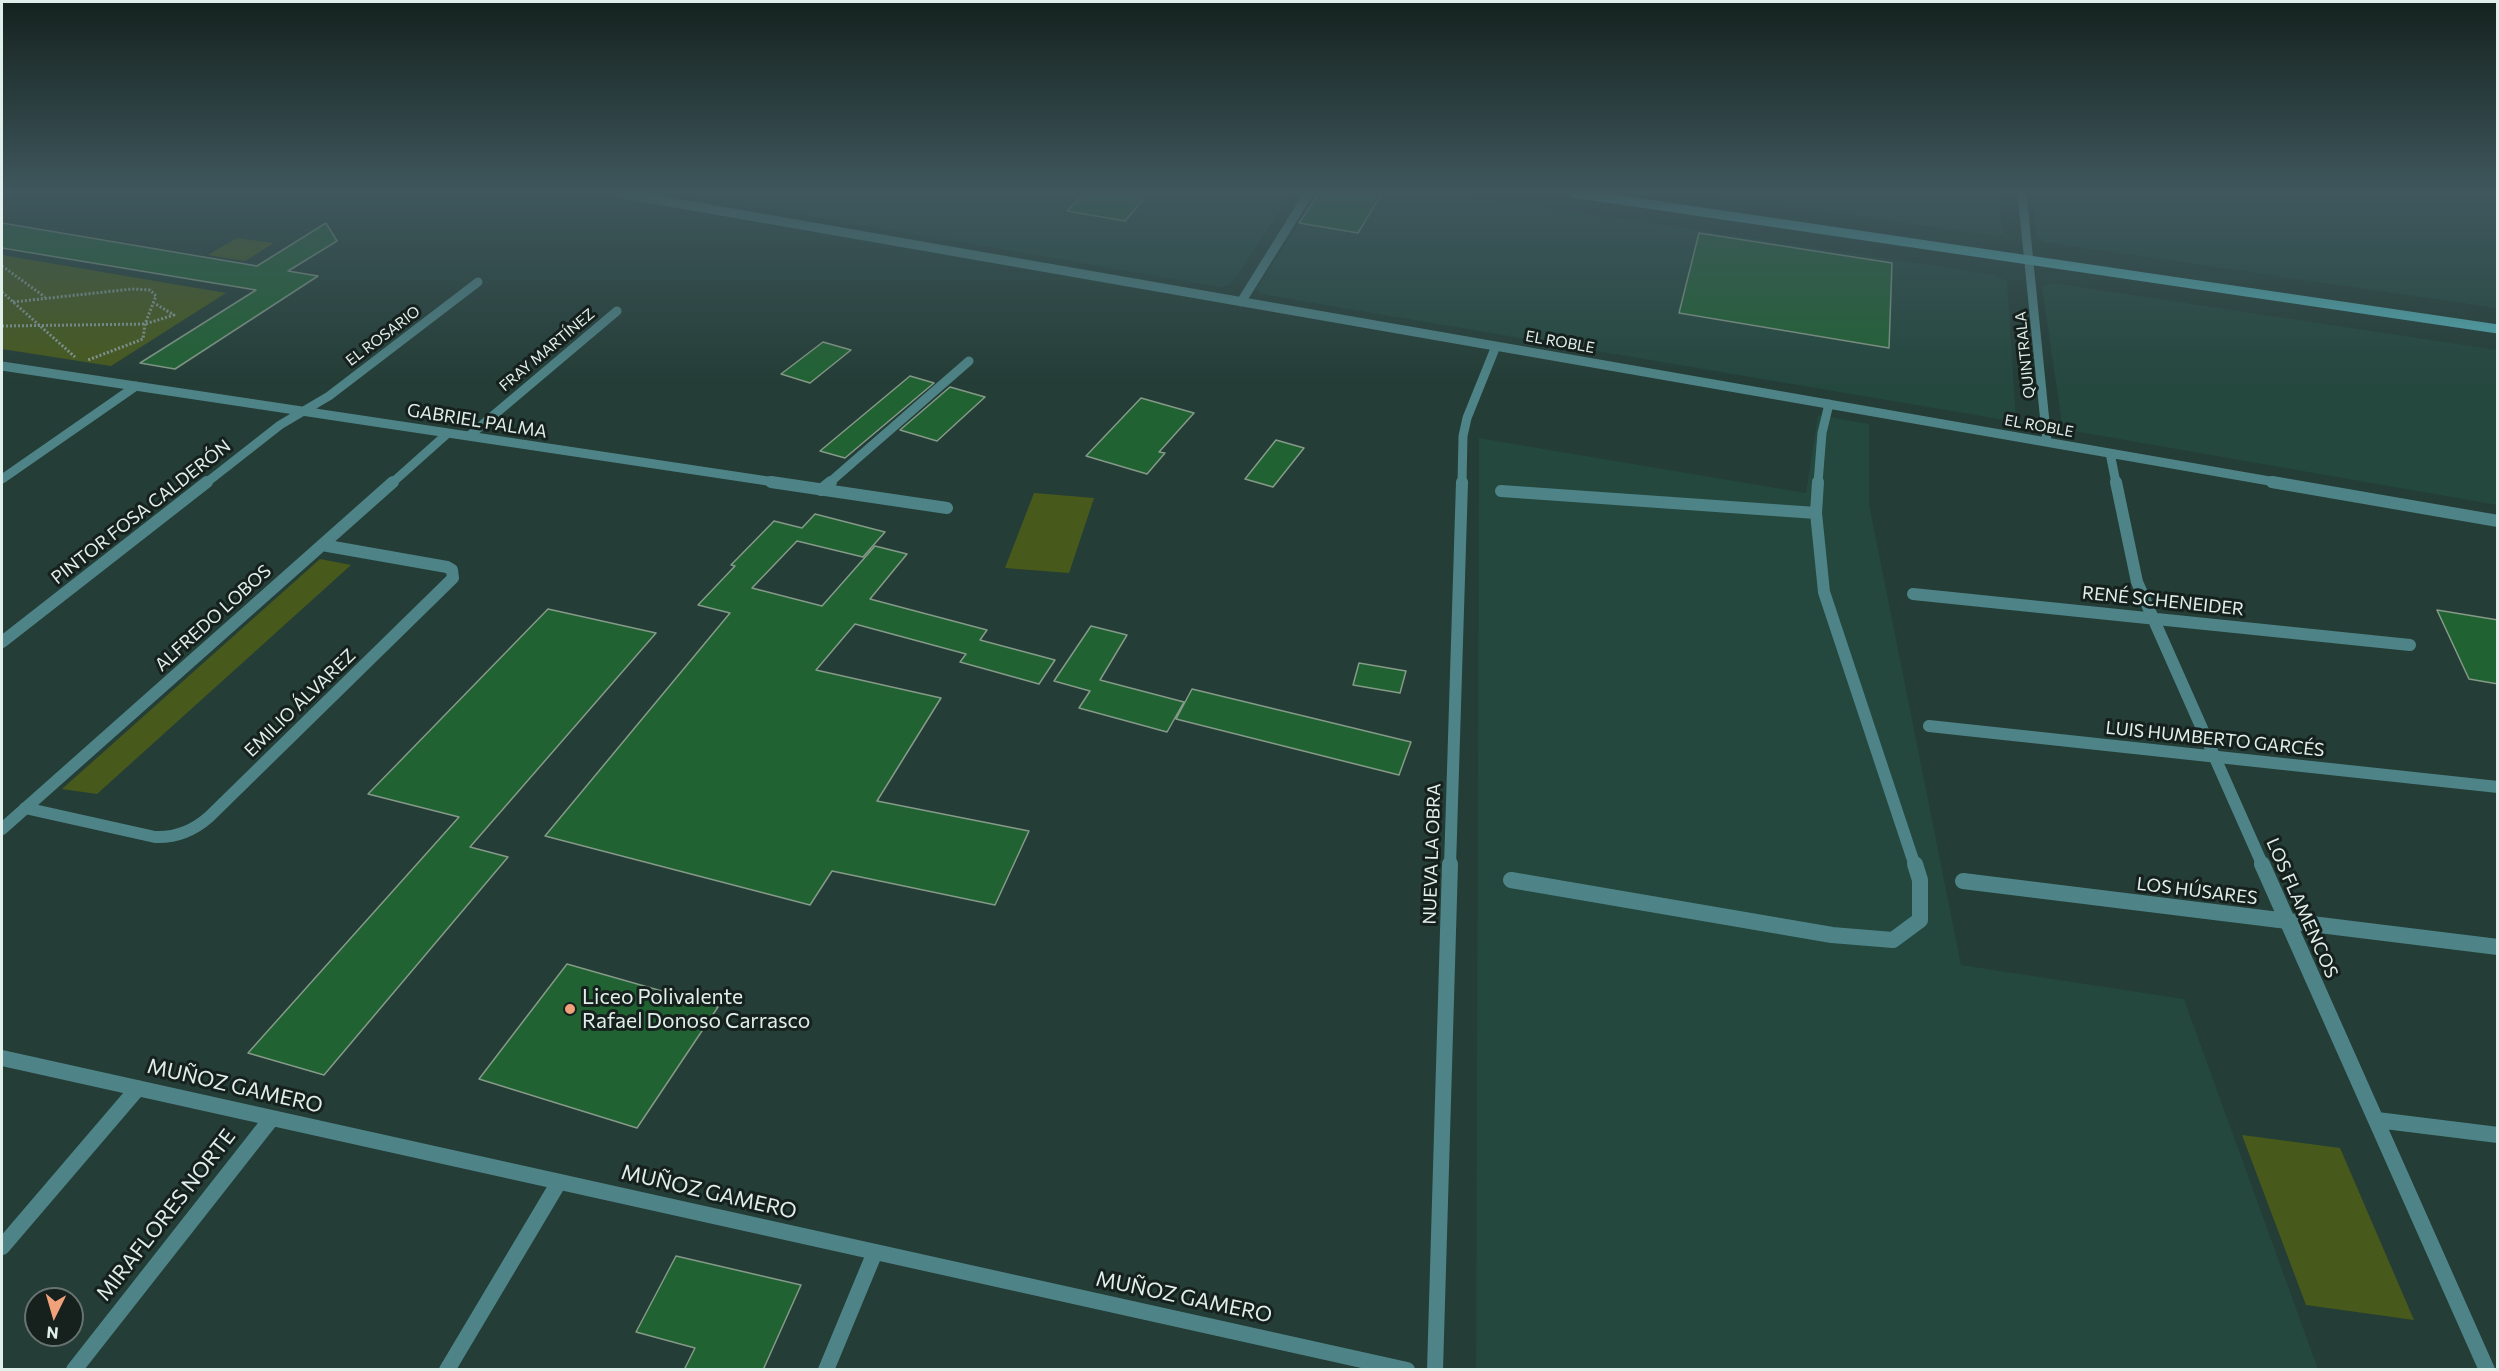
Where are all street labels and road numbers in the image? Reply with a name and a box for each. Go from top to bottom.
street label: EL ROSARIO [342,302,424,370]
street label: FRAY MARTÍNEZ [496,305,598,395]
street label: QUINTRALA [2011,310,2039,400]
street label: EL ROBLE [1524,327,1596,357]
street label: GABRIEL PALMA [405,399,549,443]
street label: EL ROBLE [2003,411,2075,441]
street label: PINTOR FOSA CALDERÓN [47,435,235,589]
street label: ALFREDO LOBOS [150,560,276,676]
street label: RENÉ SCHENEIDER [2081,582,2245,620]
street label: EMILIO ÁLVAREZ [240,645,360,761]
street label: LUIS HUMBERTO GARCÉS [2104,717,2326,761]
street label: NUEVA LA OBRA [1419,783,1445,925]
street label: LOS FLAMENCOS [2261,835,2343,981]
street label: LOS HÚSARES [2135,873,2259,909]
street label: MUÑOZ GAMERO [145,1054,325,1118]
street label: MIRAFLORES NORTE [91,1124,241,1306]
street label: MUÑOZ GAMERO [619,1160,799,1224]
street label: MUÑOZ GAMERO [1094,1266,1274,1328]

